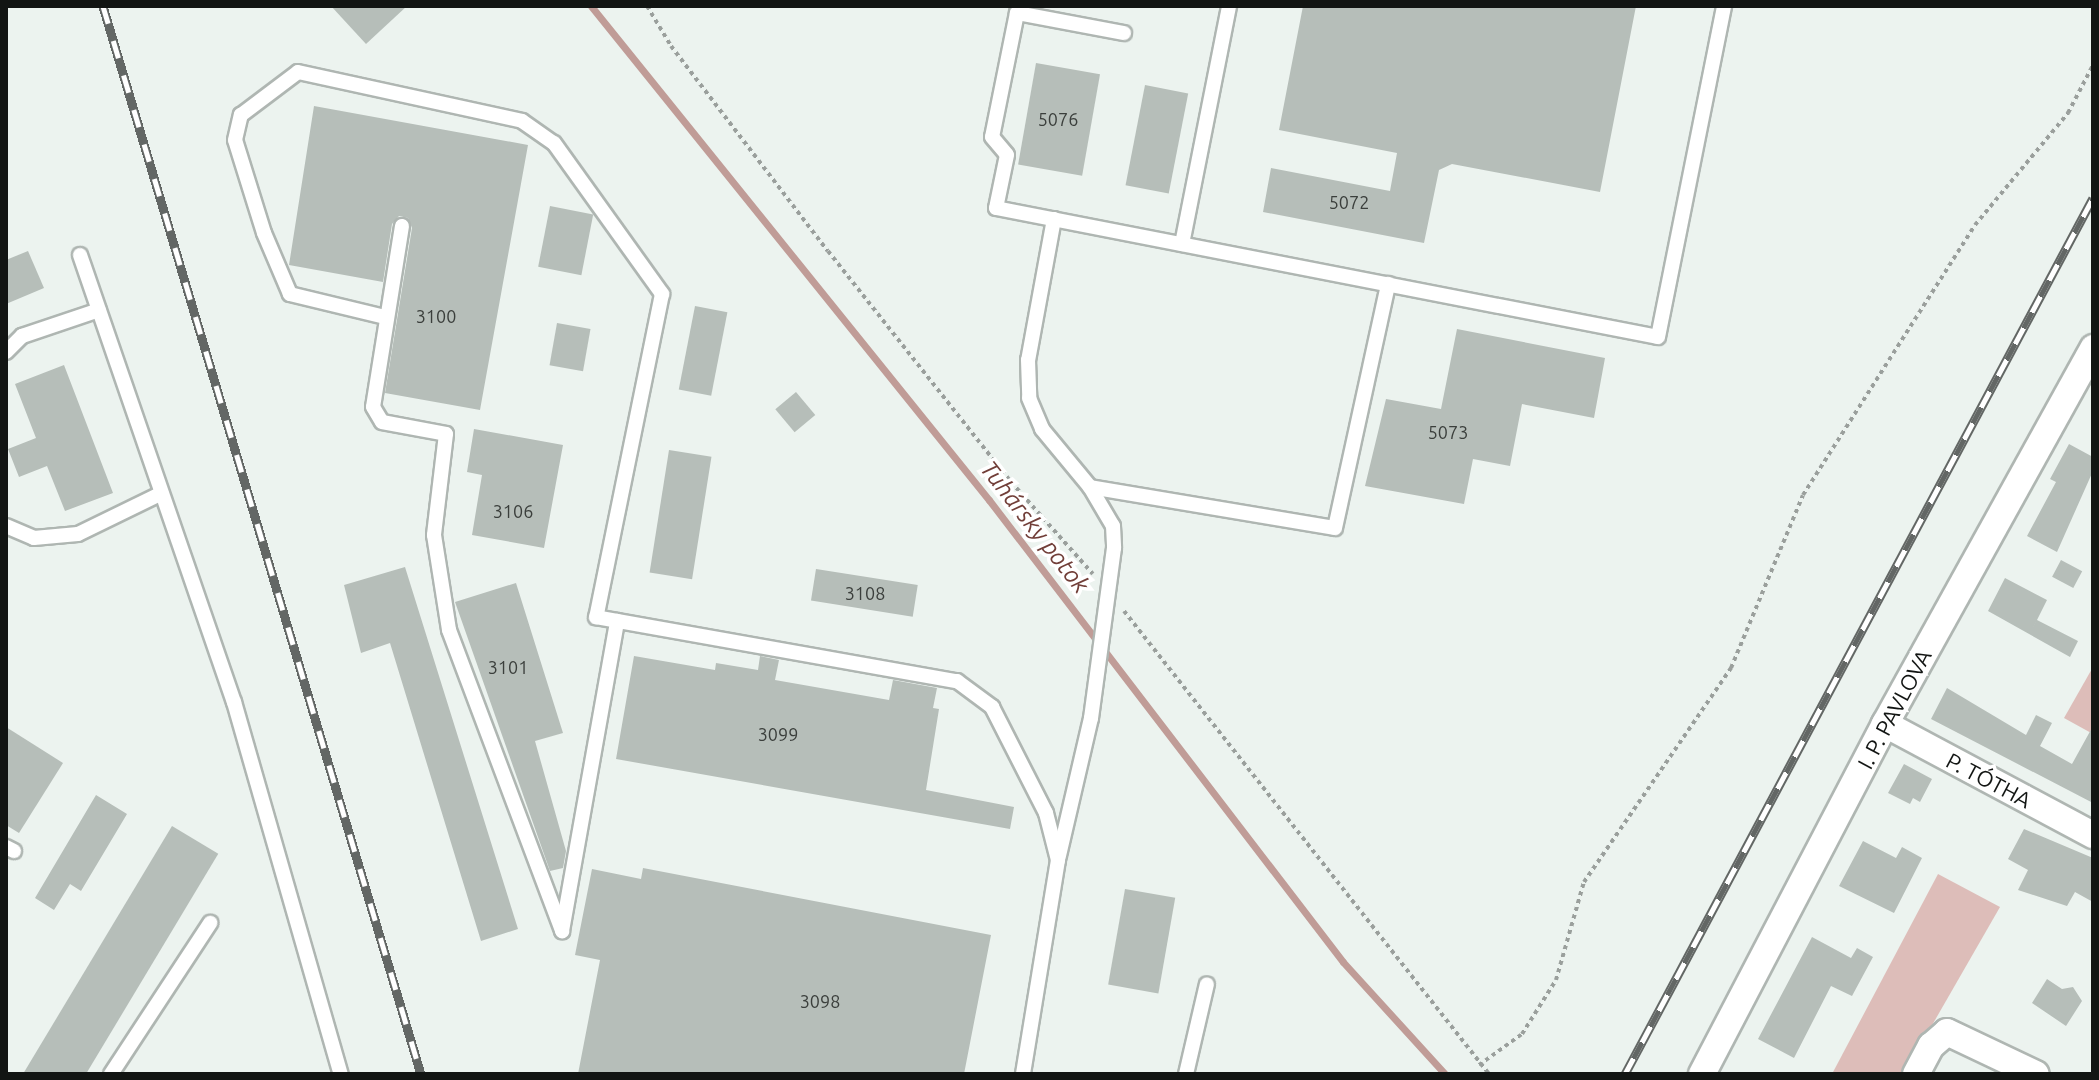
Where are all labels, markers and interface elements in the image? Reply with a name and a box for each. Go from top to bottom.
house number: 5076 [1038,108,1078,130]
house number: 5072 [1329,191,1369,213]
house number: 3100 [416,305,456,327]
house number: 5073 [1428,421,1468,443]
water label: Tuhársky potok [974,455,1096,599]
house number: 3106 [493,500,533,522]
house number: 3108 [845,582,885,604]
street label: I. P. PAVLOVA [1851,645,1937,773]
house number: 3101 [488,656,528,678]
house number: 3099 [758,723,798,745]
street label: P. TÓTHA [1942,747,2036,813]
house number: 3098 [800,990,840,1012]

